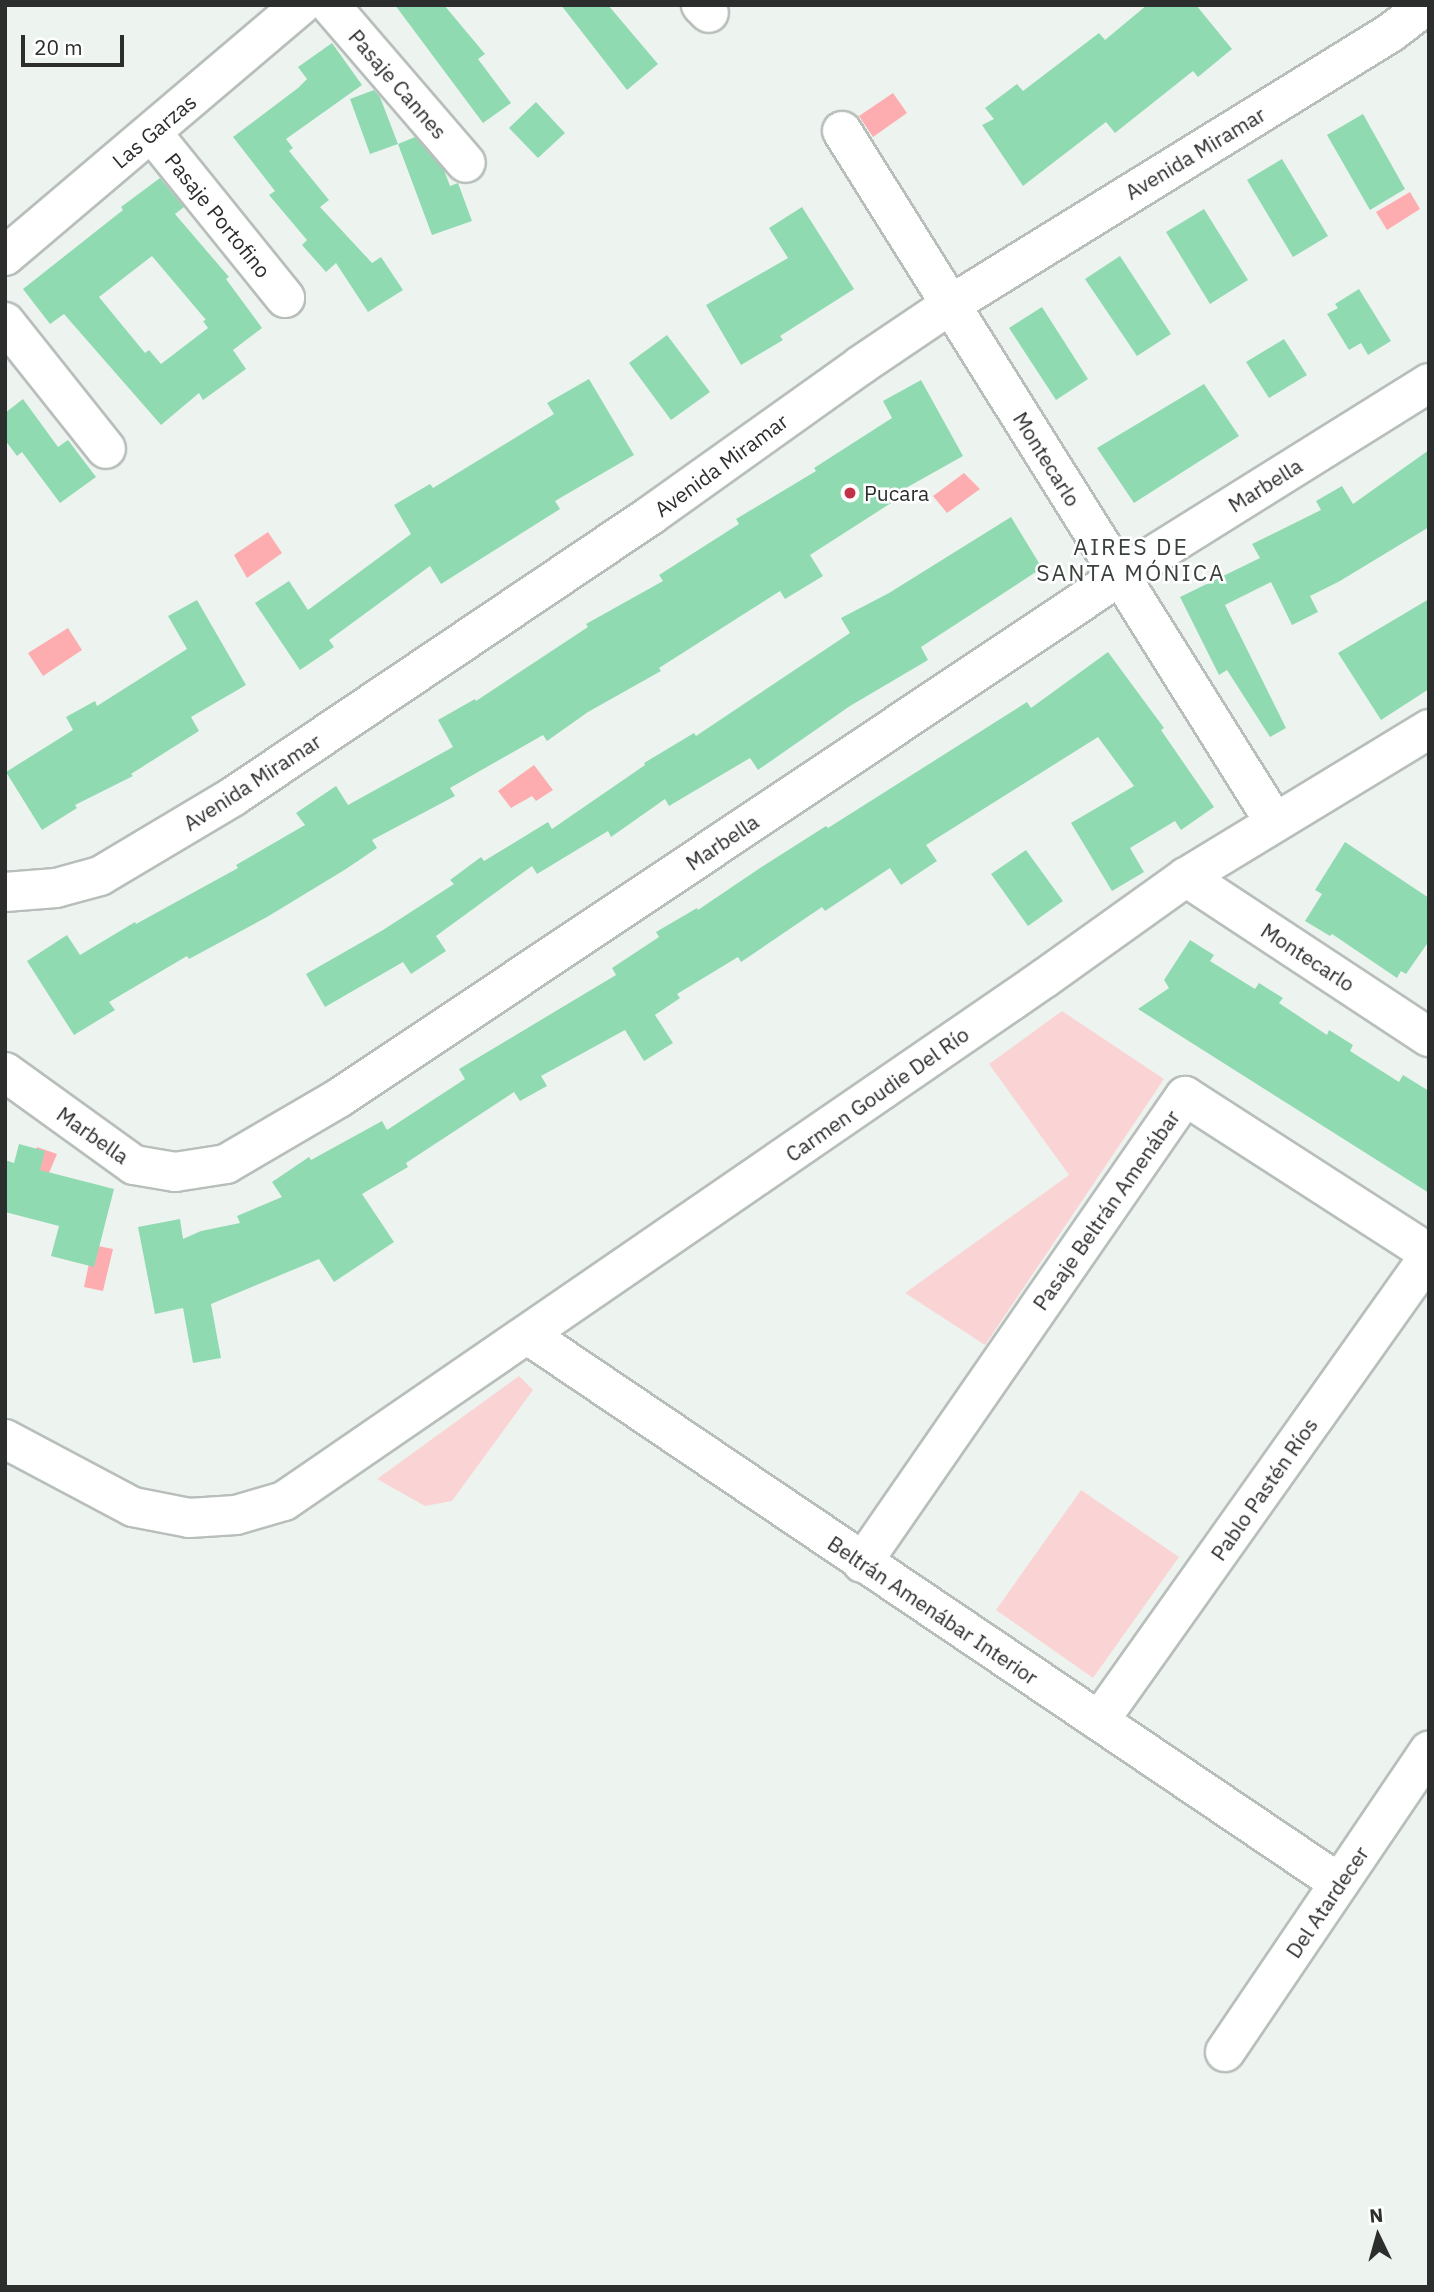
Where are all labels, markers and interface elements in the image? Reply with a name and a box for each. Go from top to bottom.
scale bar [24,21,128,65]
street label: Pasaje Cannes [344,24,452,144]
text: 20 m [34,33,83,61]
street label: Las Garzas [107,89,201,173]
street label: Avenida Miramar [1121,101,1269,205]
street label: Pasaje Portofino [160,148,276,282]
street label: Montecarlo [1008,407,1086,511]
street label: Avenida Miramar [649,408,793,522]
street label: Marbella [1223,453,1307,517]
place label: Pucara [864,480,929,506]
marker: Pucara [842,485,858,501]
district label: AIRES DE SANTA MÓNICA [1038,532,1224,586]
street label: Avenida Miramar [179,728,325,836]
street label: Marbella [681,809,763,875]
street label: Montecarlo [1256,917,1360,997]
street label: Carmen Goudie Del Río [781,1021,973,1167]
street label: Marbella [52,1101,134,1169]
street label: Pasaje Beltrán Amenábar [1027,1105,1185,1315]
street label: Pablo Pastén Ríos [1205,1413,1323,1565]
street label: Beltrán Amenábar Interior [823,1530,1043,1690]
street label: Del Atardecer [1280,1841,1374,1963]
north arrow [1343,2201,1413,2271]
text: N [1368,2203,1384,2228]

